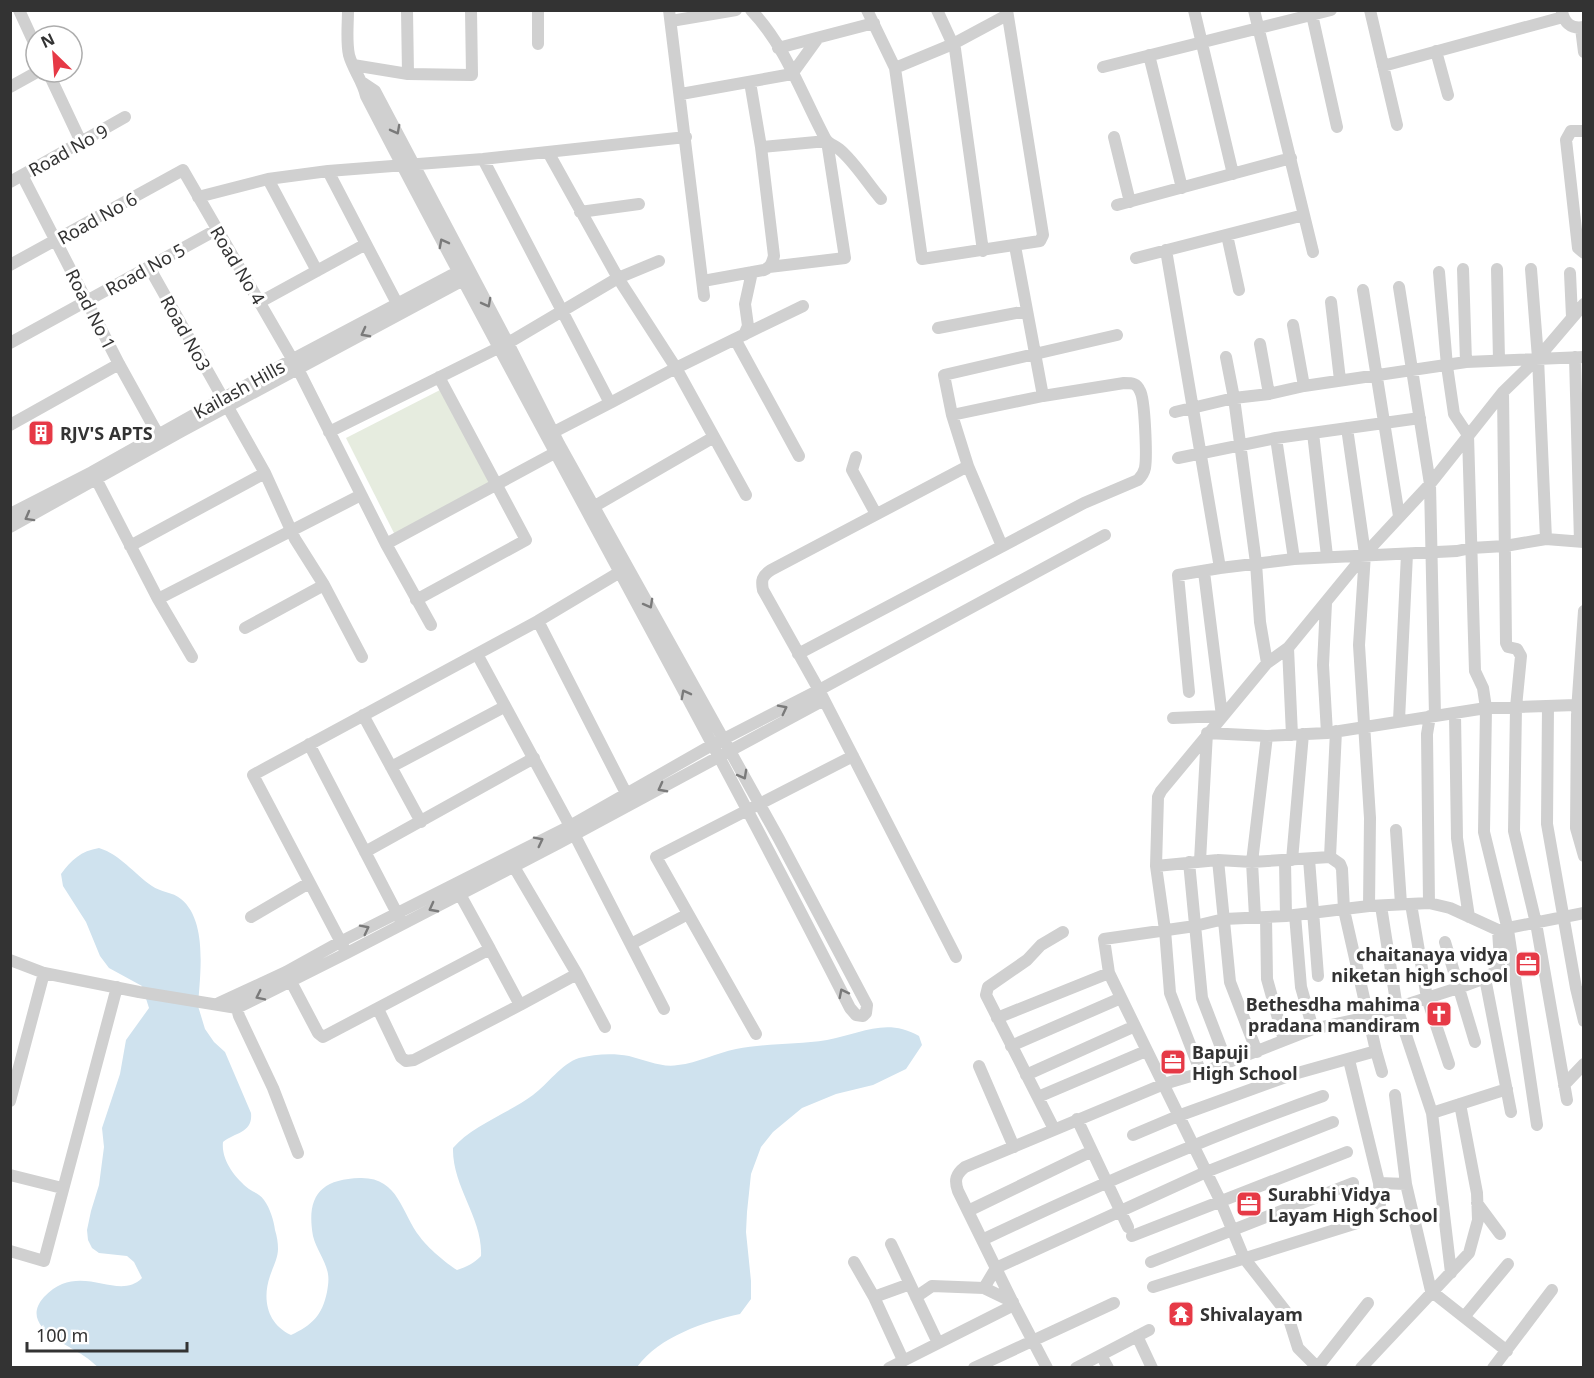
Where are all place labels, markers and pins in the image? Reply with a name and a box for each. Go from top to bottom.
building icon: RJV'S APTS [26,418,56,448]
place label: RJV'S APTS [60,421,153,445]
place label: chaitanaya vidya niketan high school [1331,942,1508,987]
office icon: chaitanaya vidya niketan high school [1513,949,1543,979]
place label: Bethesdha mahima pradana mandiram [1246,992,1420,1037]
church icon: Bethesdha mahima pradana mandiram [1424,999,1454,1029]
place label: Bapuji High School [1192,1040,1298,1085]
office icon: Bapuji High School [1158,1047,1188,1077]
place label: Surabhi Vidya Layam High School [1268,1182,1438,1227]
office icon: Surabhi Vidya Layam High School [1234,1189,1264,1219]
temple icon: Shivalayam [1166,1299,1196,1329]
place label: Shivalayam [1200,1302,1303,1326]

